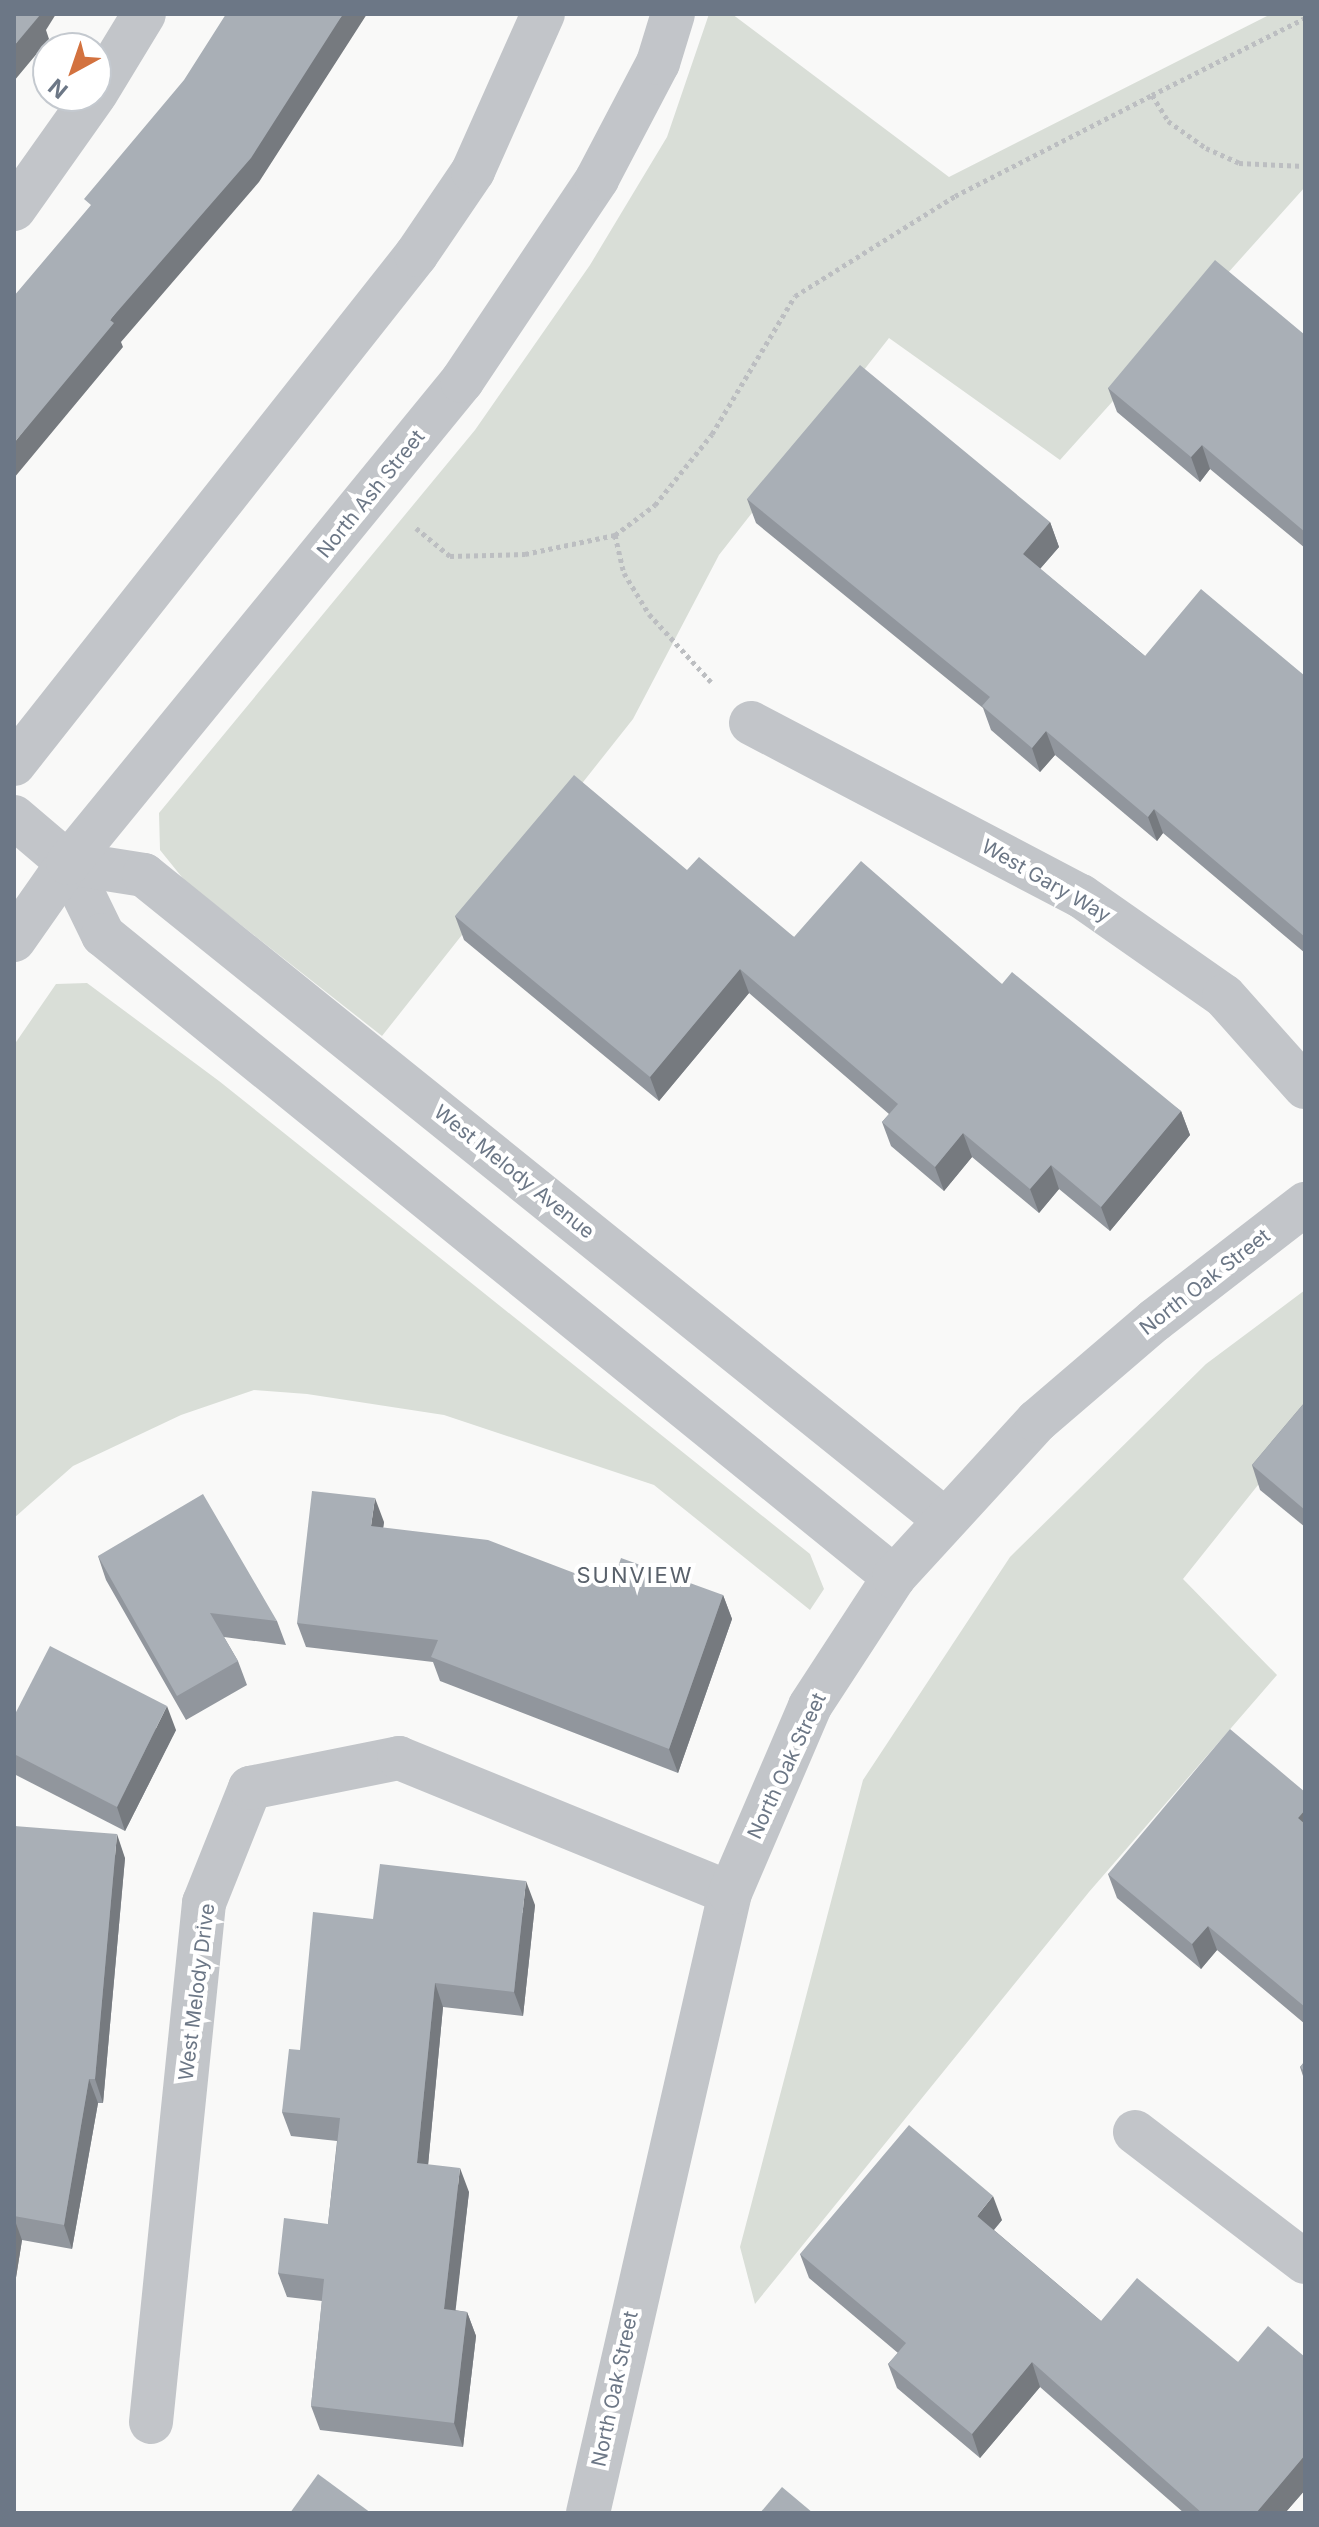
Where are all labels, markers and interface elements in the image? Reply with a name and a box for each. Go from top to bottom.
north arrow [32,32,112,112]
text: N [43,74,73,104]
street label: North Ash Street [312,425,430,563]
street label: West Gary Way [977,834,1115,928]
street label: West Melody Avenue [429,1100,599,1244]
street label: North Oak Street [1135,1224,1275,1340]
district label: SUNVIEW [576,1563,694,1589]
street label: North Oak Street [743,1689,831,1843]
street label: West Melody Drive [174,1902,220,2082]
street label: North Oak Street [587,2309,643,2469]

